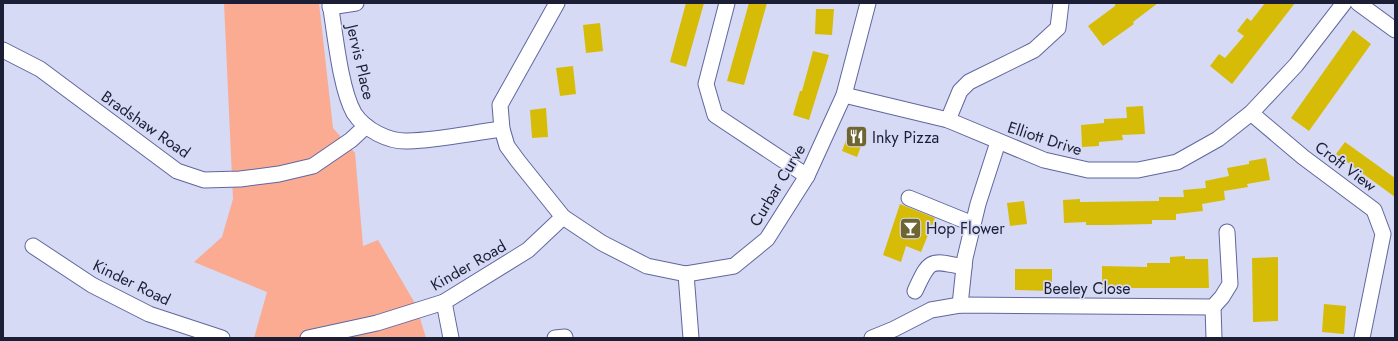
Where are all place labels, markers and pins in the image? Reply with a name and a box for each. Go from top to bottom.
restaurant icon: Inky Pizza [843,124,869,150]
place label: Inky Pizza [872,126,939,149]
bar icon: Hop Flower [898,215,924,241]
place label: Hop Flower [926,217,1005,240]

